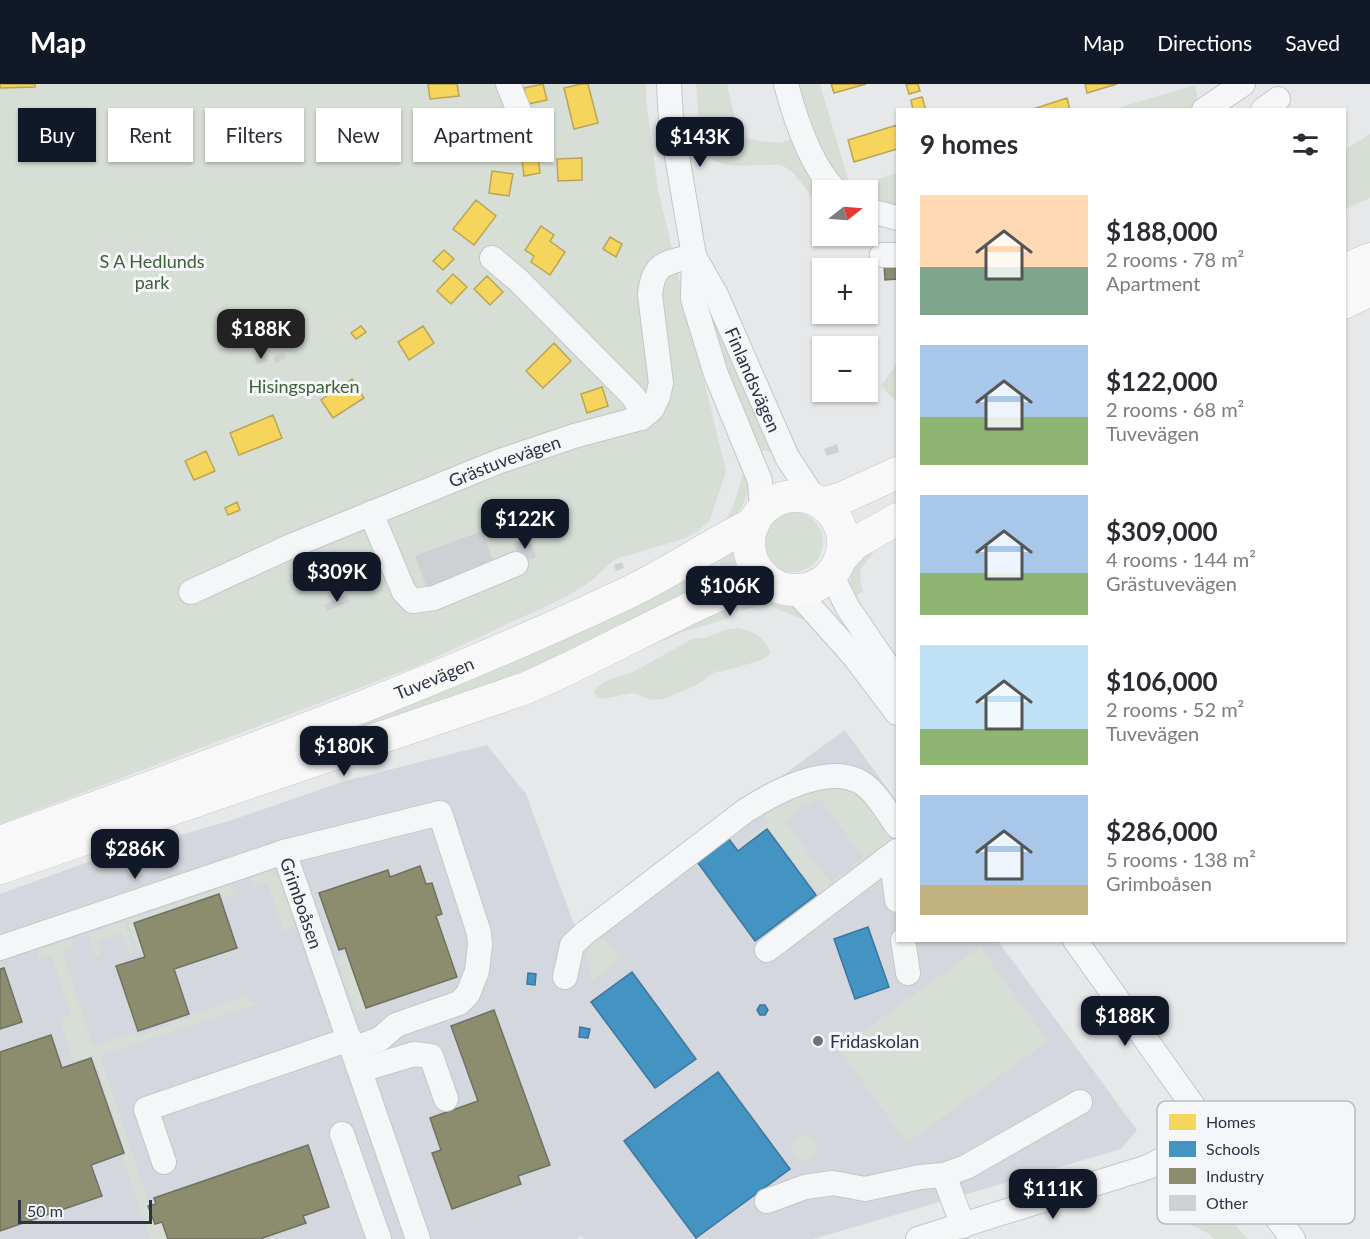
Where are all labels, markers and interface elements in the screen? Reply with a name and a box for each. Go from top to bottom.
text: Map [30,25,86,59]
text: Map [1083,30,1124,55]
text: Directions [1157,30,1252,55]
text: Saved [1285,30,1340,55]
chip: Buy [18,108,96,162]
chip: Rent [108,108,193,162]
chip: Filters [205,108,304,162]
chip: New [316,108,401,162]
chip: Apartment [413,108,554,162]
pin: $143K [658,117,742,168]
text: $143K [670,124,730,148]
text: 9 homes [920,128,1018,160]
icon: filters [1289,128,1322,161]
north arrow [812,180,878,246]
map controls [812,180,878,402]
text: $188,000 [1106,215,1218,247]
icon: home [968,219,1040,291]
text: 2 rooms · 78 m² [1106,247,1244,271]
park label: S A Hedlunds park [99,250,205,293]
button: + [812,258,878,324]
text: Apartment [1106,271,1200,295]
pin: $188K [219,309,303,360]
text: $188K [231,316,291,340]
street label: Finlandsvägen [720,324,786,436]
button: − [812,336,878,402]
text: $122,000 [1106,365,1218,397]
icon: home [968,369,1040,441]
park label: Hisingsparken [248,375,360,397]
text: 2 rooms · 68 m² [1106,397,1244,421]
text: Tuvevägen [1106,421,1199,445]
street label: Grästuvevägen [445,430,563,492]
pin: $122K [483,499,567,550]
text: $122K [495,506,555,530]
text: $309,000 [1106,515,1218,547]
icon: home [968,519,1040,591]
text: 4 rooms · 144 m² [1106,547,1256,571]
pin: $309K [295,552,379,603]
text: $309K [307,559,367,583]
pin: $106K [688,566,772,617]
text: Grästuvevägen [1106,571,1237,595]
text: $106K [700,573,760,597]
street label: Tuvevägen [391,652,477,704]
text: $106,000 [1106,665,1218,697]
icon: home [968,669,1040,741]
text: 2 rooms · 52 m² [1106,697,1244,721]
text: Tuvevägen [1106,721,1199,745]
pin: $180K [302,726,386,777]
text: $180K [314,733,374,757]
text: $286,000 [1106,815,1218,847]
icon: home [968,819,1040,891]
pin: $286K [93,829,177,880]
text: $286K [105,836,165,860]
text: 5 rooms · 138 m² [1106,847,1256,871]
street label: Grimboåsen [276,854,328,952]
text: Grimboåsen [1106,871,1212,895]
pin: $188K [1083,996,1167,1047]
text: $188K [1095,1003,1155,1027]
place label: Fridaskolan [830,1030,919,1052]
marker: Fridaskolan [811,1034,825,1048]
legend [1157,1101,1355,1224]
text: Homes [1206,1112,1256,1131]
text: Schools [1206,1139,1260,1158]
text: Industry [1206,1166,1265,1185]
pin: $111K [1011,1169,1095,1220]
text: $111K [1023,1176,1083,1200]
text: Other [1206,1193,1248,1212]
scale bar [18,1197,152,1224]
text: 50 m [27,1201,63,1220]

